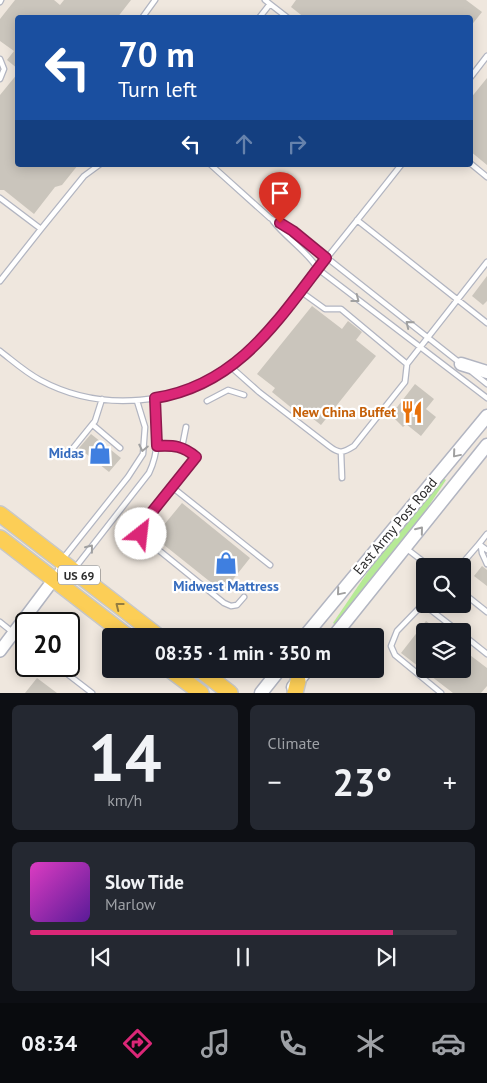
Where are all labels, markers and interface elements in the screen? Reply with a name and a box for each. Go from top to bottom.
text: 70 m [118,31,195,77]
icon: left [35,35,100,100]
text: Turn left [118,75,197,103]
icon: left [177,130,205,158]
icon: ahead [230,130,258,158]
icon: right [283,130,311,158]
pin [259,172,301,223]
icon: arrive [266,179,294,207]
one-way arrow [350,294,359,302]
one-way arrow [405,321,415,330]
restaurant icon: New China Buffet [399,399,425,425]
place label: New China Buffet [293,403,396,421]
shop icon: Midas [87,440,113,466]
one-way arrow [138,443,149,452]
place label: Midas [49,444,84,462]
one-way arrow [453,448,462,457]
street label: East Army Post Road [349,474,441,578]
position arrow [114,507,166,559]
one-way arrow [414,527,423,536]
one-way arrow [85,545,93,554]
shop icon: Midwest Mattress [213,550,239,576]
map controls [416,558,471,678]
button: search [416,558,471,613]
road number: US 69 [58,566,100,584]
place label: Midwest Mattress [173,577,279,595]
one-way arrow [337,586,346,595]
one-way arrow [116,604,125,612]
speed limit sign: 20 [15,612,80,677]
button: layers [416,623,471,678]
text: 08:35 · 1 min · 350 m [155,641,331,665]
text: 14 [88,715,162,799]
text: Climate [268,733,320,753]
text: 23° [332,757,392,806]
text: − [268,763,282,800]
text: + [443,763,457,800]
text: km/h [107,790,142,810]
text: Slow Tide [105,870,184,894]
text: Marlow [105,894,156,914]
icon: previous [87,943,115,971]
icon: pause [229,943,257,971]
icon: next [372,943,400,971]
icon: directions [120,1026,155,1061]
icon: music [198,1026,233,1061]
icon: phone [275,1026,310,1061]
icon: climate [353,1026,388,1061]
icon: car [431,1026,466,1061]
text: 08:34 [21,1029,77,1057]

